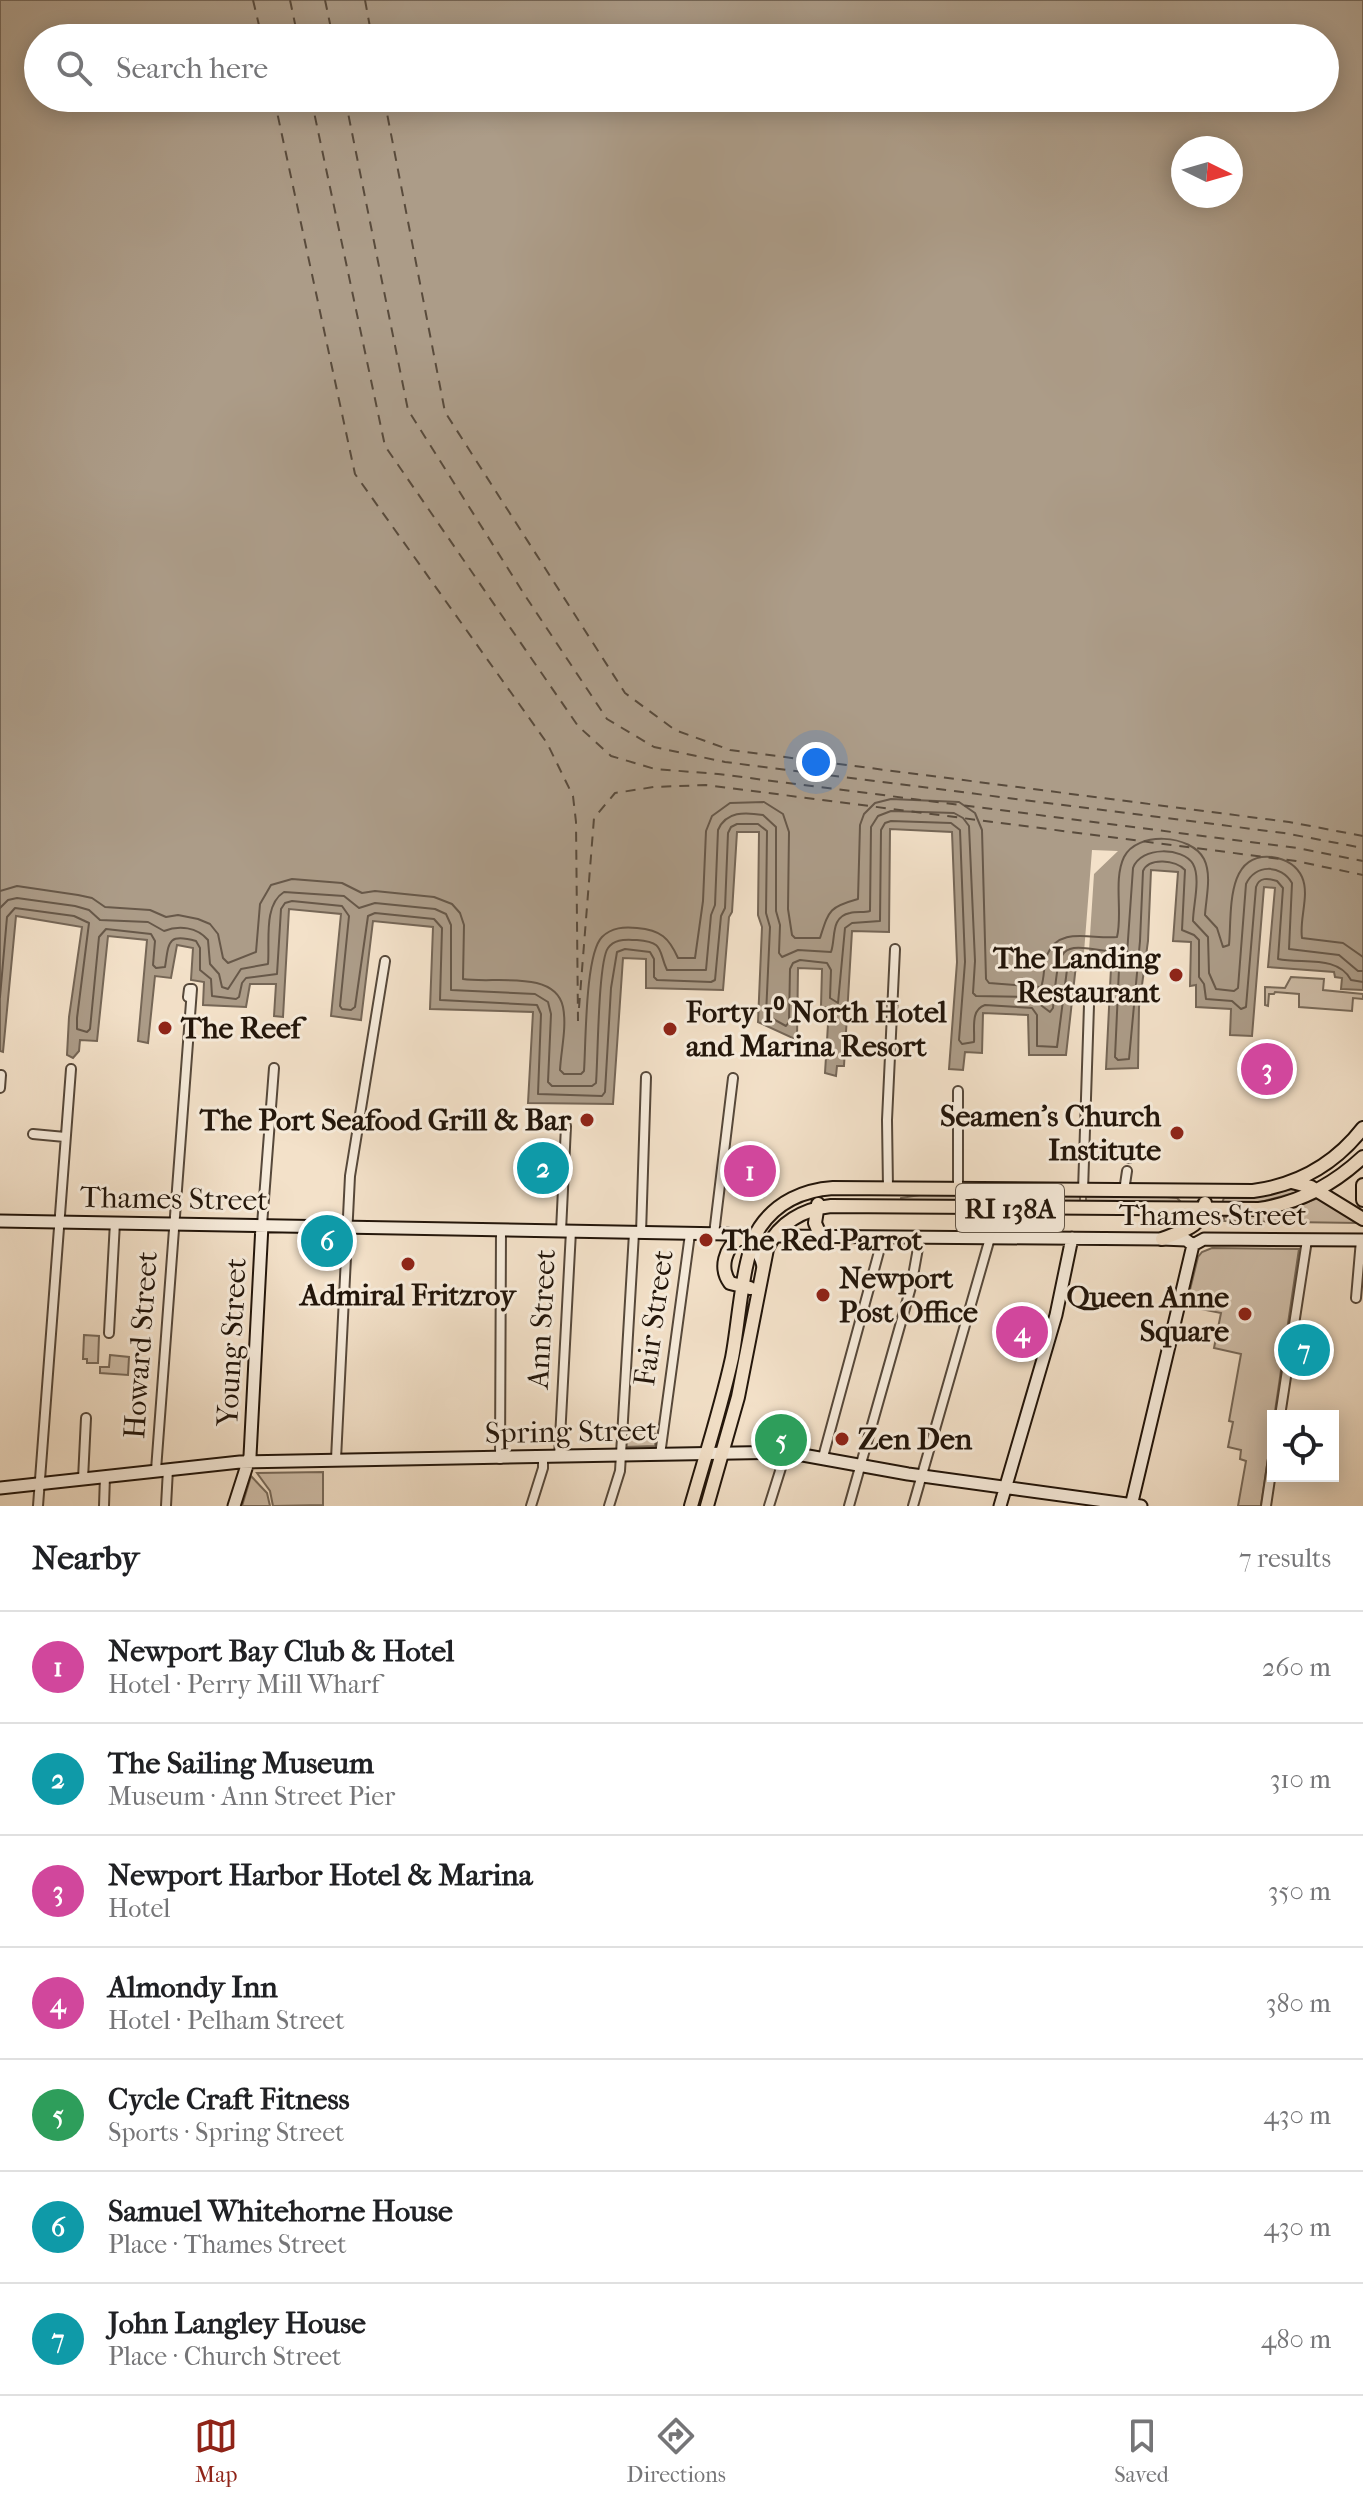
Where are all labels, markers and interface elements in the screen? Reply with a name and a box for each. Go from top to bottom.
search box [24,24,1339,112]
icon: search [52,46,96,90]
text: Search here [116,51,268,86]
north arrow [1171,136,1243,208]
your location [796,742,836,782]
place label: The Landing Restaurant [992,941,1161,1010]
marker: The Landing Restaurant [1167,966,1185,984]
place label: Forty 1⁰ North Hotel and Marina Resort [686,995,948,1064]
place label: The Reef [180,1011,308,1046]
marker: The Reef [156,1019,174,1037]
marker: Forty 1⁰ North Hotel and Marina Resort [661,1020,679,1038]
pin: 3 [1241,1039,1293,1099]
place label: Seamen's Church Institute [940,1099,1162,1168]
place label: The Port Seafood Grill & Bar [199,1103,572,1138]
marker: The Port Seafood Grill & Bar [578,1111,596,1129]
marker: Seamen's Church Institute [1168,1124,1186,1142]
pin: 2 [517,1138,569,1198]
pin: 1 [724,1141,776,1201]
street label: Thames Street [80,1180,269,1218]
road number: RI 138A [956,1184,1064,1232]
street label: Thames Street [1119,1198,1307,1233]
pin: 6 [301,1211,353,1271]
place label: The Red Parrot [721,1223,923,1258]
marker: The Red Parrot [697,1231,715,1249]
street label: Fair Street [627,1247,681,1388]
street label: Ann Street [521,1248,563,1391]
street label: Howard Street [117,1250,165,1440]
marker: Admiral Fritzroy [399,1255,417,1273]
street label: Young Street [210,1257,254,1428]
place label: Newport Post Office [839,1261,978,1330]
place label: Admiral Fritzroy [298,1278,518,1313]
place label: Queen Anne Square [1067,1280,1229,1349]
marker: Newport Post Office [814,1286,832,1304]
pin: 4 [996,1302,1048,1362]
marker: Queen Anne Square [1236,1305,1254,1323]
pin: 7 [1278,1320,1330,1380]
pin: 5 [755,1410,807,1470]
map controls [1267,1410,1339,1482]
button: locate [1267,1410,1339,1482]
street label: Spring Street [485,1413,658,1451]
place label: Zen Den [858,1422,973,1457]
marker: Zen Den [833,1430,851,1448]
text: Nearby [32,1538,139,1578]
text: 7 results [1239,1543,1331,1574]
text: Newport Bay Club & Hotel [108,1634,454,1669]
text: 1 [53,1652,63,1683]
text: 260 m [1262,1652,1331,1683]
text: Hotel · Perry Mill Wharf [108,1669,380,1700]
text: The Sailing Museum [108,1746,374,1781]
text: 2 [51,1764,65,1795]
text: 310 m [1270,1764,1331,1795]
text: Museum · Ann Street Pier [108,1781,395,1812]
text: Newport Harbor Hotel & Marina [108,1858,533,1893]
text: 3 [53,1876,63,1907]
text: 350 m [1268,1876,1331,1907]
text: Hotel [108,1893,171,1924]
text: Almondy Inn [108,1970,278,2005]
text: 4 [50,1988,66,2019]
text: 380 m [1266,1988,1331,2019]
text: Hotel · Pelham Street [108,2005,344,2036]
text: Cycle Craft Fitness [108,2082,350,2117]
text: 5 [52,2100,64,2131]
text: 430 m [1263,2100,1331,2131]
text: Sports · Spring Street [108,2117,344,2148]
text: Samuel Whitehorne House [108,2194,453,2229]
text: 6 [51,2212,65,2243]
text: 430 m [1263,2212,1331,2243]
text: Place · Thames Street [108,2229,346,2260]
text: John Langley House [108,2306,366,2341]
text: 7 [52,2324,64,2355]
text: 480 m [1261,2324,1331,2355]
text: Place · Church Street [108,2341,341,2372]
tab: Map [194,2414,238,2488]
tab: Directions [627,2414,726,2488]
tab: Saved [1114,2414,1169,2488]

